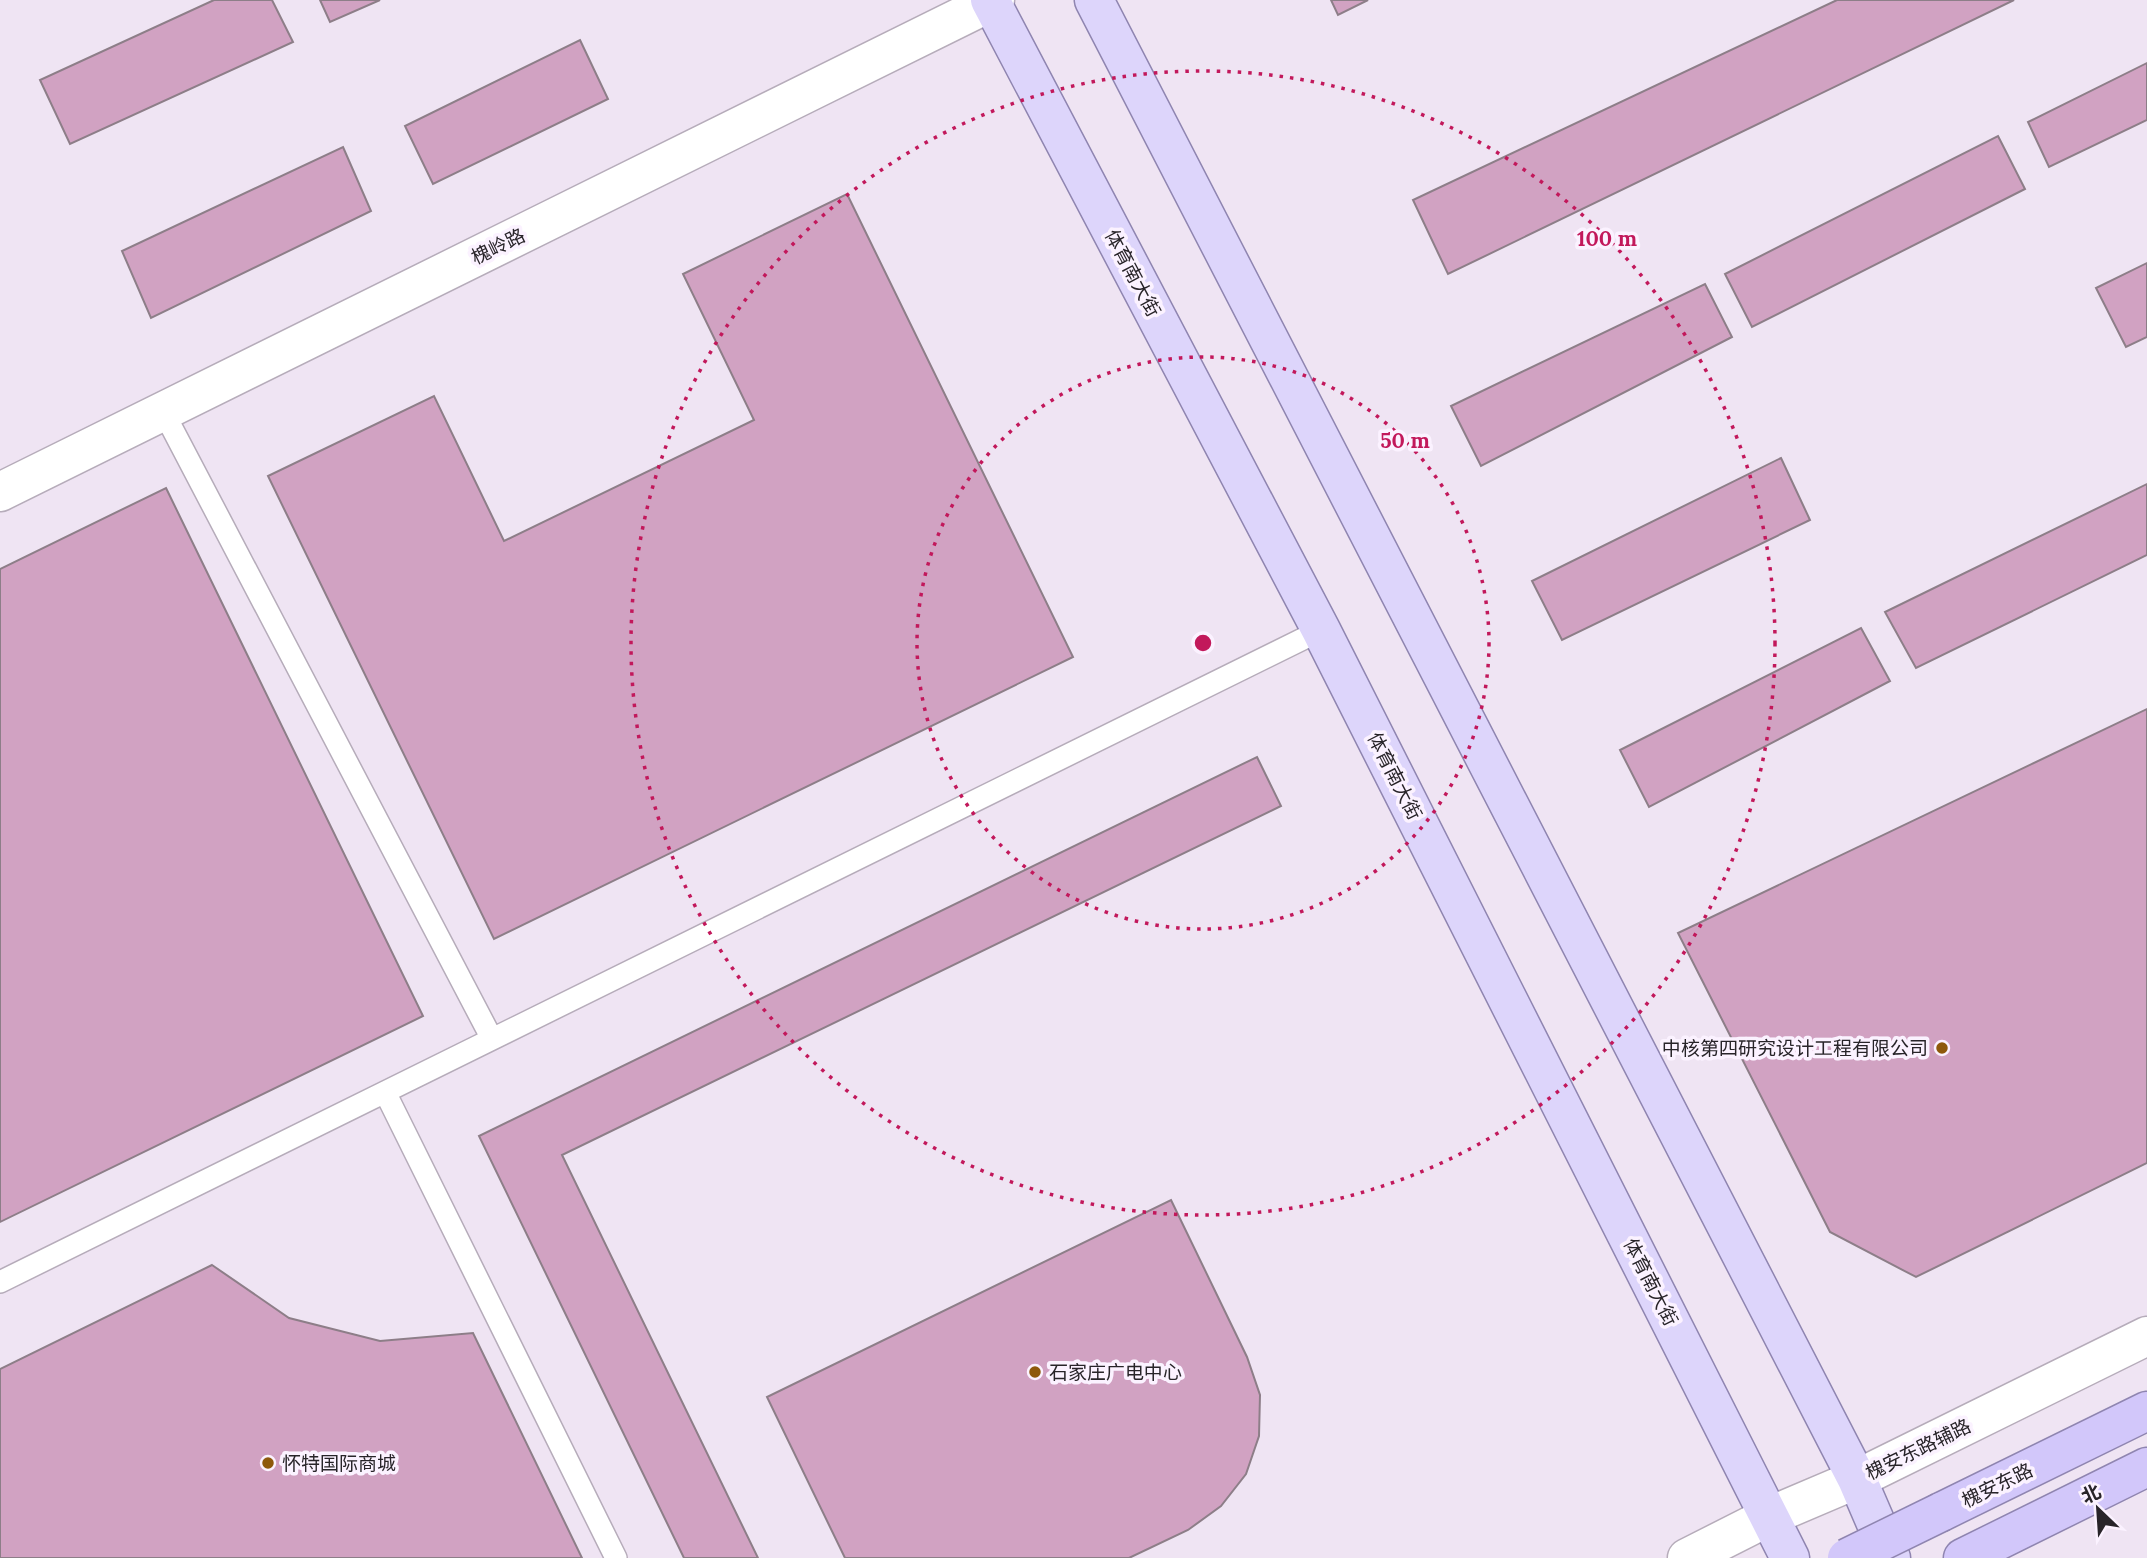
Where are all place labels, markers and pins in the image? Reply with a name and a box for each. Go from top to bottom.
centre of rings [1191,631,1215,655]
place label: 中核第四研究设计工程有限公司 [1662,1036,1928,1060]
marker: 中核第四研究设计工程有限公司 [1934,1040,1950,1056]
place label: 石家庄广电中心 [1049,1360,1182,1384]
marker: 石家庄广电中心 [1027,1364,1043,1380]
place label: 怀特国际商城 [282,1451,396,1475]
marker: 怀特国际商城 [260,1455,276,1471]

